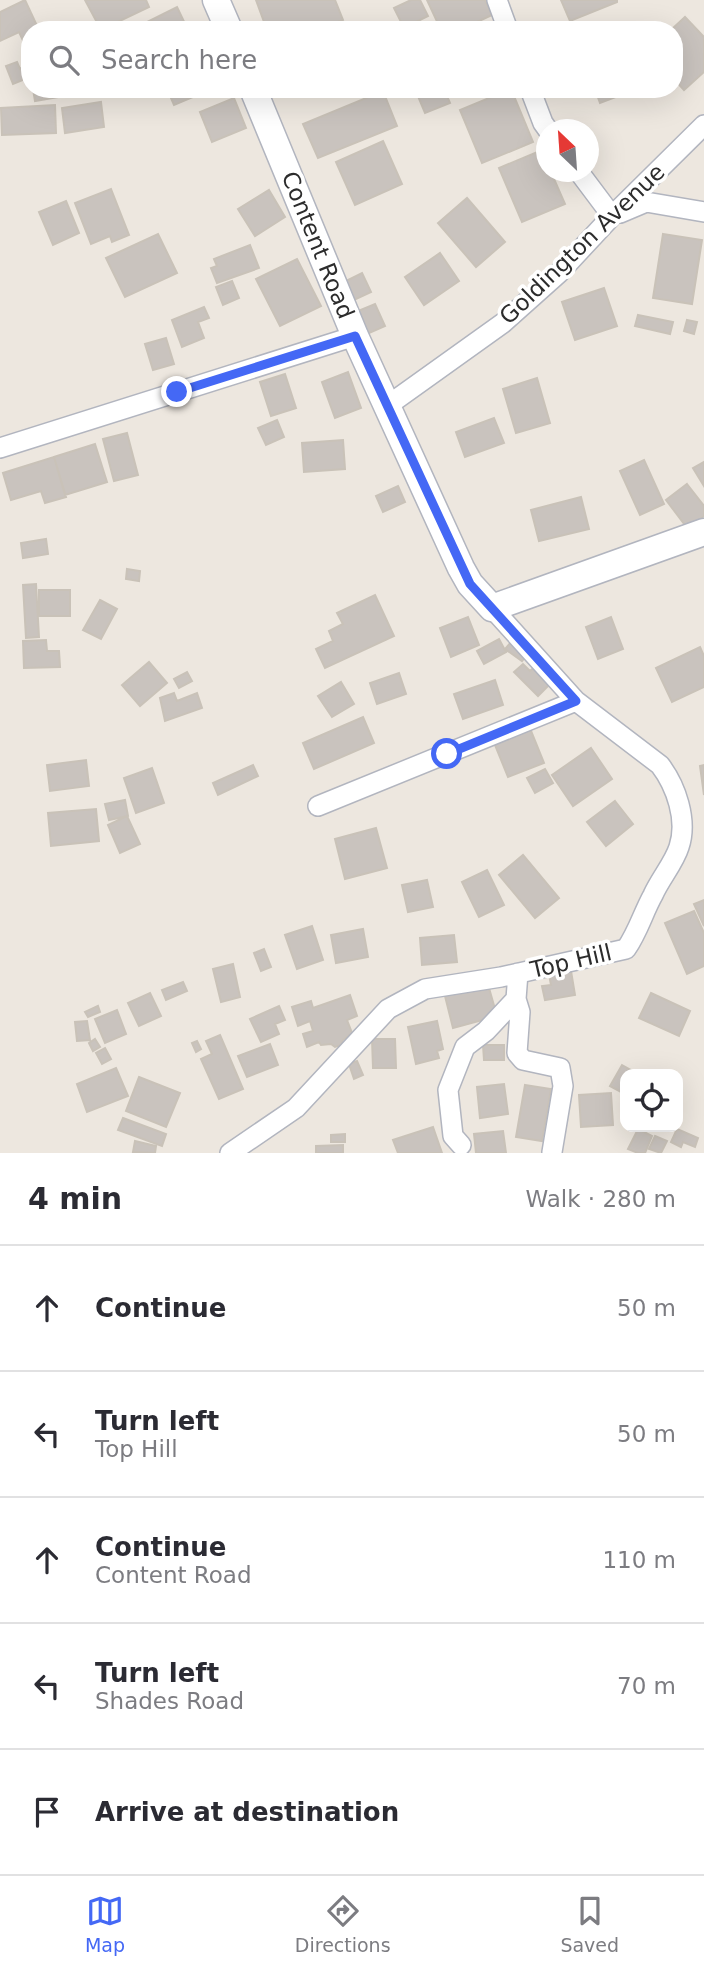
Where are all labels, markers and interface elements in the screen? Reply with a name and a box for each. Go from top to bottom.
search box [21,21,683,98]
icon: search [45,41,83,79]
text: Search here [101,45,257,75]
north arrow [536,119,599,182]
street label: Goldington Avenue [494,159,670,329]
street label: Content Road [277,168,359,322]
route end [161,376,192,407]
route start [431,738,462,769]
street label: Top Hill [527,939,614,983]
map controls [620,1069,683,1132]
button: locate [620,1069,683,1132]
text: 4 min [28,1181,122,1216]
text: Walk · 280 m [525,1186,676,1212]
icon: ahead [28,1289,66,1327]
text: Continue [95,1293,226,1323]
text: 50 m [617,1295,676,1321]
text: Turn left [95,1406,219,1436]
icon: left [28,1415,66,1453]
text: 50 m [617,1421,676,1447]
text: Top Hill [95,1436,178,1462]
text: Continue [95,1532,226,1562]
icon: ahead [28,1541,66,1579]
text: 110 m [602,1547,676,1573]
text: Content Road [95,1562,252,1588]
text: Turn left [95,1658,219,1688]
icon: left [28,1667,66,1705]
text: 70 m [617,1673,676,1699]
text: Shades Road [95,1688,244,1714]
icon: arrive [28,1793,66,1831]
text: Arrive at destination [95,1797,399,1827]
tab: Map [85,1892,125,1956]
tab: Directions [295,1892,391,1956]
tab: Saved [560,1892,619,1956]

